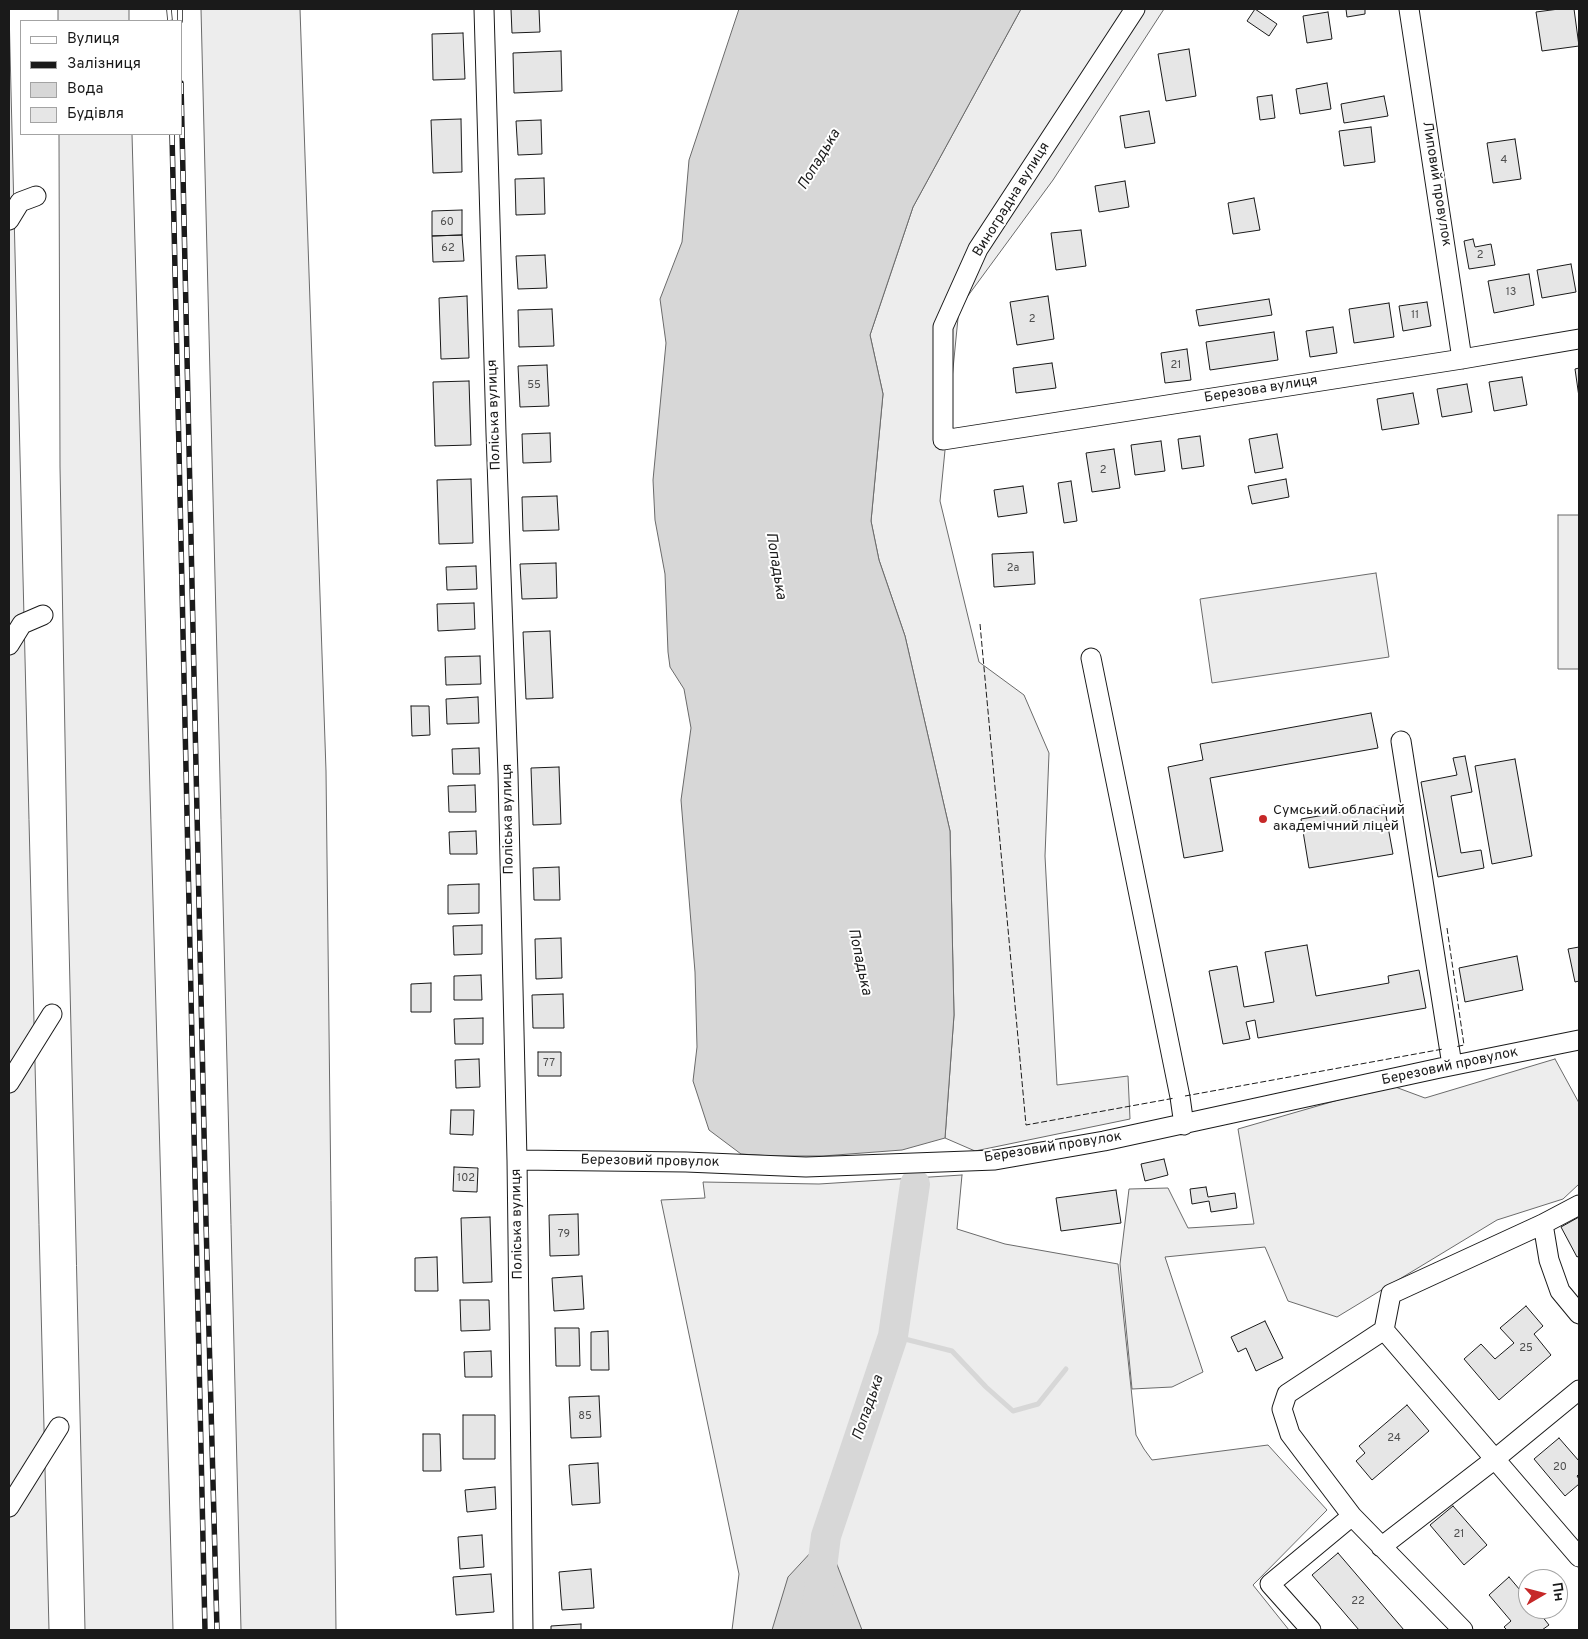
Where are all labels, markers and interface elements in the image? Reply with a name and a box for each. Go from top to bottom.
legend [20,20,182,135]
text: Вулиця [67,30,120,49]
text: Залізниця [67,55,141,74]
text: Вода [67,80,103,99]
text: Будівля [67,105,124,124]
street label: Липовий провулок [1418,120,1454,248]
water label: Попадька [795,126,845,194]
street label: Виноградна вулиця [970,140,1054,260]
house number: 4 [1501,154,1507,168]
house number: 60 [440,216,454,230]
house number: 62 [441,242,455,256]
house number: 2 [1477,249,1483,263]
house number: 13 [1506,286,1516,300]
house number: 11 [1411,309,1419,323]
house number: 2 [1029,313,1035,327]
street label: Поліська вулиця [485,359,505,471]
house number: 21 [1171,359,1181,373]
street label: Березова вулиця [1203,373,1319,407]
house number: 55 [527,379,541,393]
house number: 2 [1100,464,1106,478]
water label: Попадька [761,531,789,601]
house number: 2а [1007,562,1019,576]
street label: Поліська вулиця [500,763,518,875]
place label: Сумський обласний академічний ліцей [1273,803,1405,836]
marker: Сумський обласний академічний ліцей [1257,813,1269,825]
water label: Попадька [843,927,875,997]
street label: Березовий провулок [1380,1044,1520,1090]
house number: 77 [543,1057,555,1071]
street label: Березовий провулок [983,1129,1123,1167]
street label: Березовий провулок [580,1152,720,1172]
street label: Поліська вулиця [509,1168,527,1280]
house number: 102 [457,1172,475,1186]
house number: 79 [558,1228,570,1242]
house number: 25 [1519,1342,1533,1356]
water label: Попадька [849,1373,889,1443]
house number: 85 [578,1410,592,1424]
house number: 24 [1387,1432,1401,1446]
house number: 20 [1553,1461,1567,1475]
house number: 21 [1454,1528,1464,1542]
north arrow [1518,1569,1568,1619]
text: Пн [1548,1581,1567,1603]
house number: 22 [1351,1595,1365,1609]

